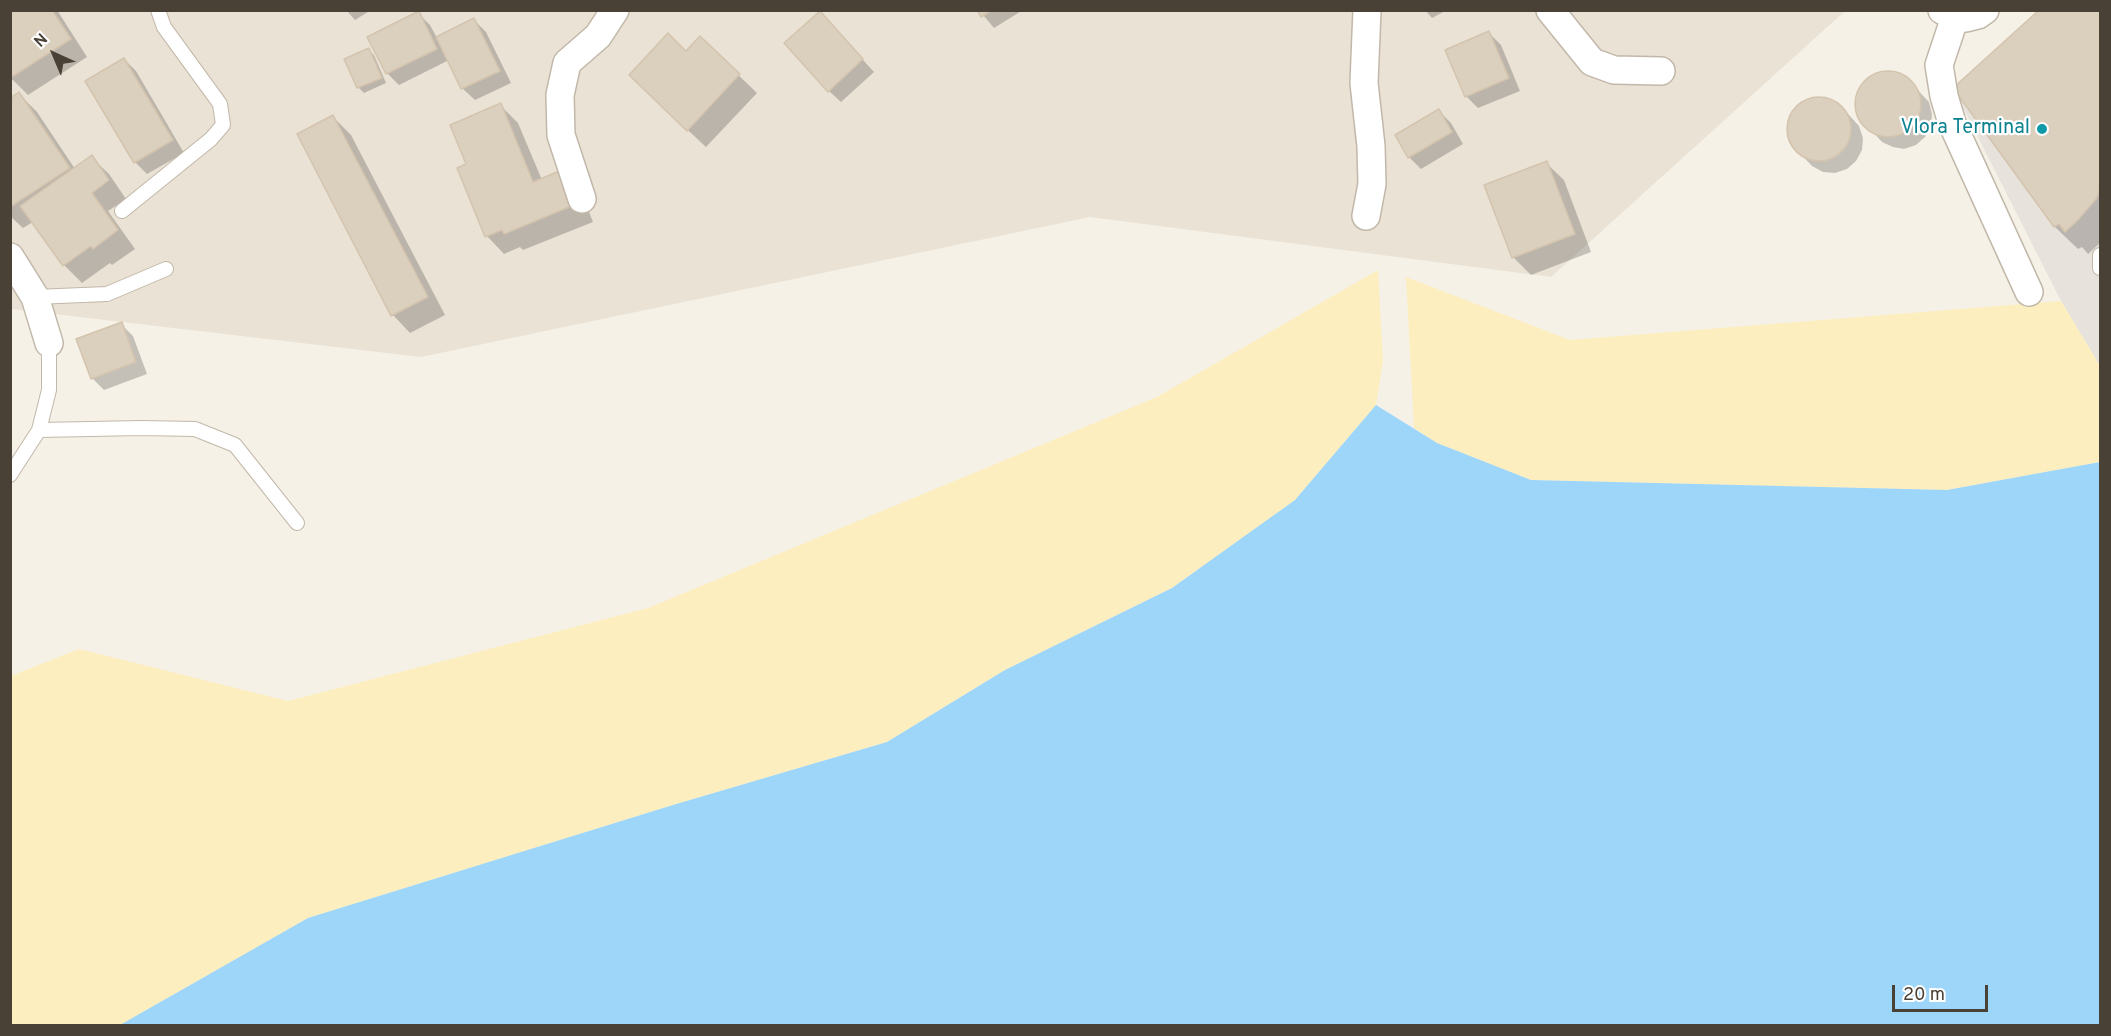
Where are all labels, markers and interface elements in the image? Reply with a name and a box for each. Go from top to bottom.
north arrow [24,24,84,84]
text: N [30,30,53,52]
place label: Vlora Terminal [1900,117,2030,141]
marker: Vlora Terminal [2035,122,2049,136]
scale bar [1895,973,1991,1011]
text: 20 m [1903,984,1945,1007]

